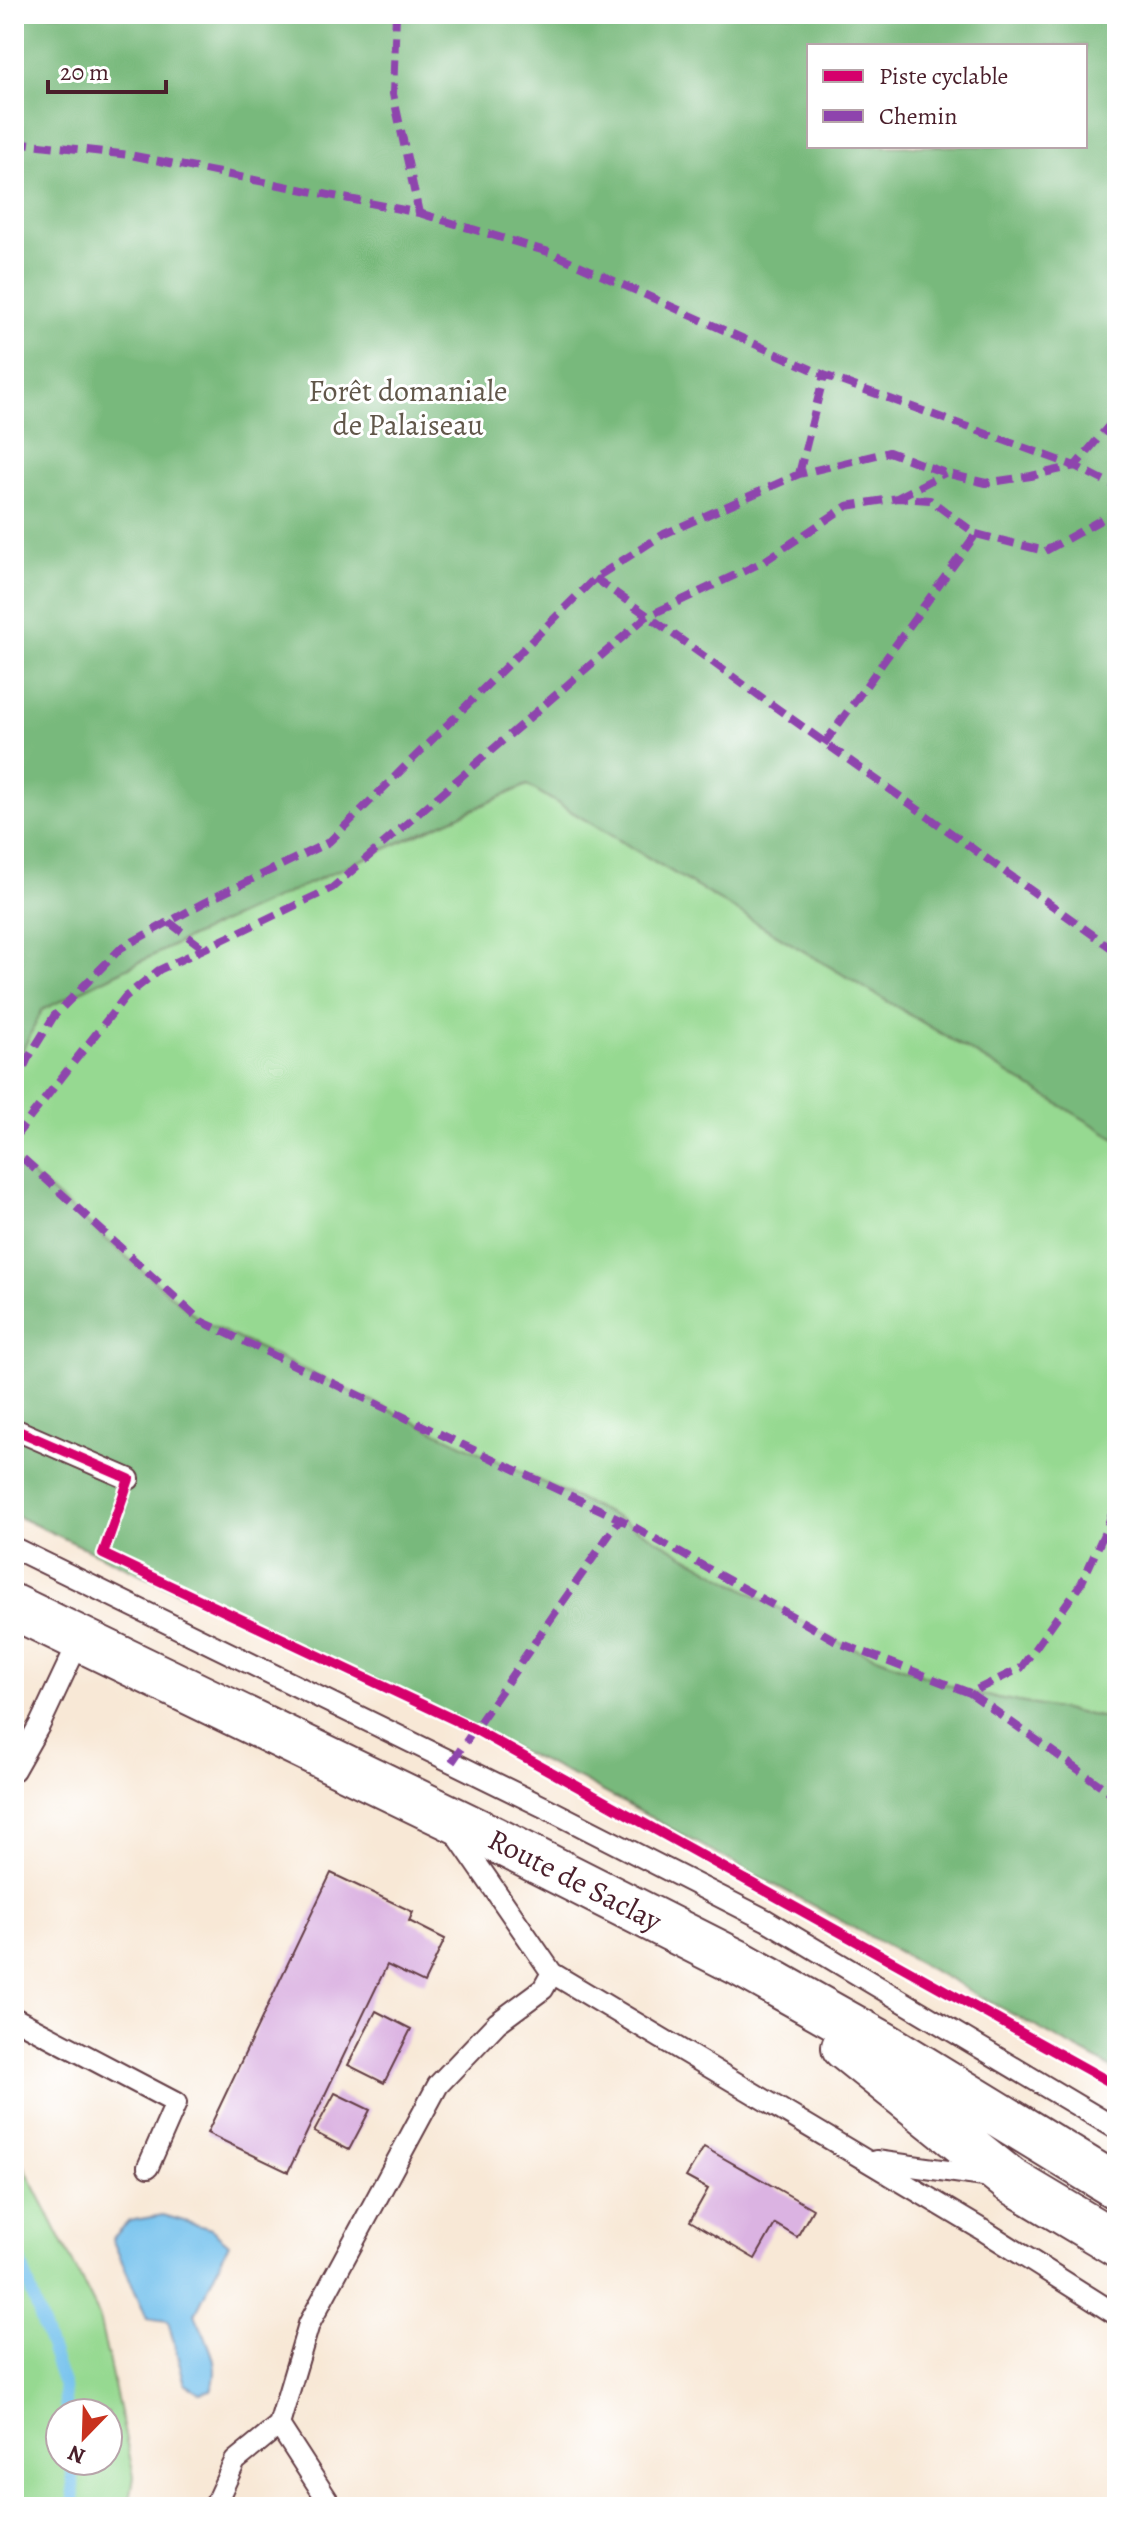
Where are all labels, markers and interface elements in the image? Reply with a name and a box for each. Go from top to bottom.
scale bar [48,44,166,94]
legend [807,44,1087,148]
text: 20 m [60,56,109,88]
text: Piste cyclable [879,60,1008,92]
text: Chemin [879,100,957,132]
park label: Forêt domaniale de Palaiseau [308,371,508,445]
street label: Route de Saclay [482,1819,669,1941]
north arrow [44,2397,124,2477]
text: N [63,2438,90,2471]

